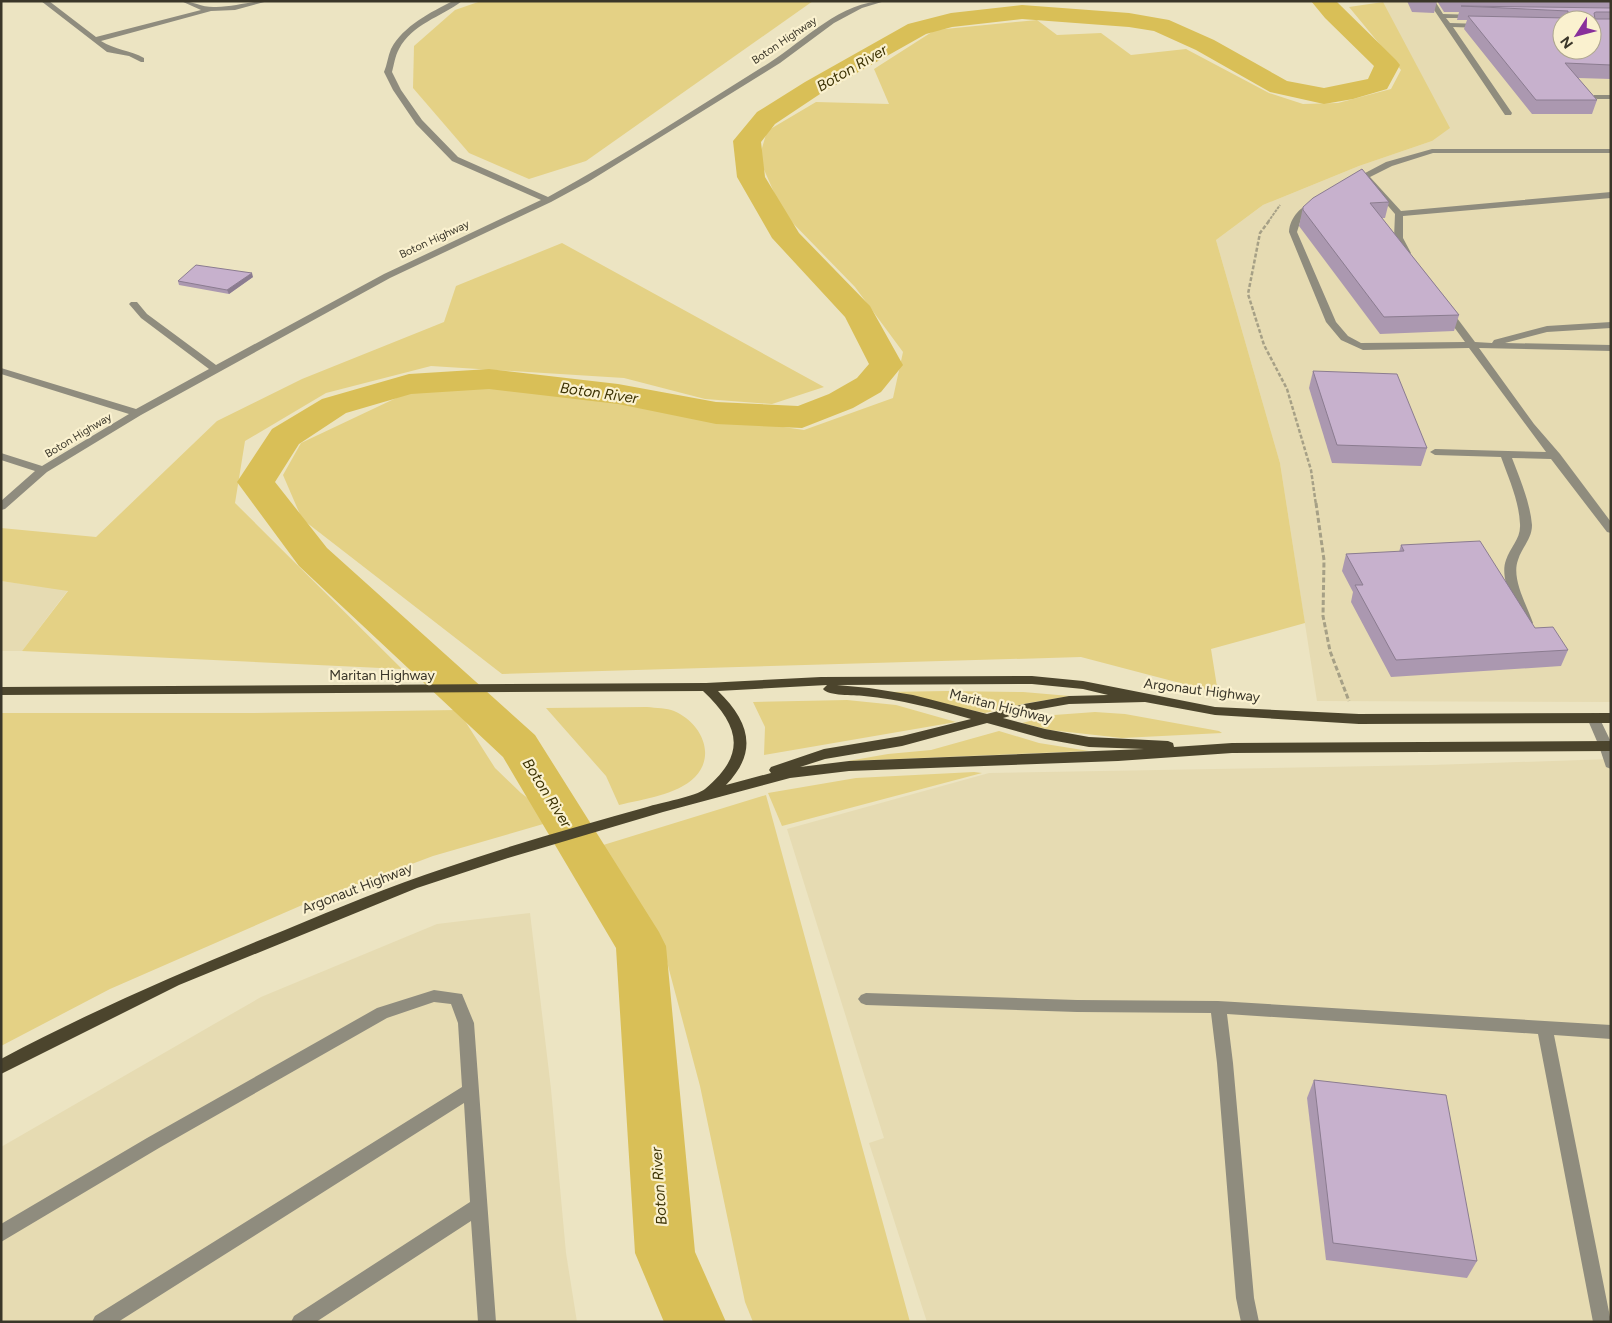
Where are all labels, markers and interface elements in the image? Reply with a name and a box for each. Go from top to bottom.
north arrow [1552,10,1602,60]
street label: Boton Highway [749,14,819,67]
text: N [1557,33,1577,52]
water label: Boton River [814,40,891,95]
street label: Boton Highway [397,217,471,261]
water label: Boton River [559,379,640,407]
street label: Boton Highway [43,410,114,460]
street label: Maritan Highway [329,667,435,684]
street label: Argonaut Highway [1143,675,1262,706]
street label: Maritan Highway [948,685,1055,728]
water label: Boton River [519,755,576,832]
street label: Argonaut Highway [300,859,415,917]
water label: Boton River [647,1145,671,1226]

